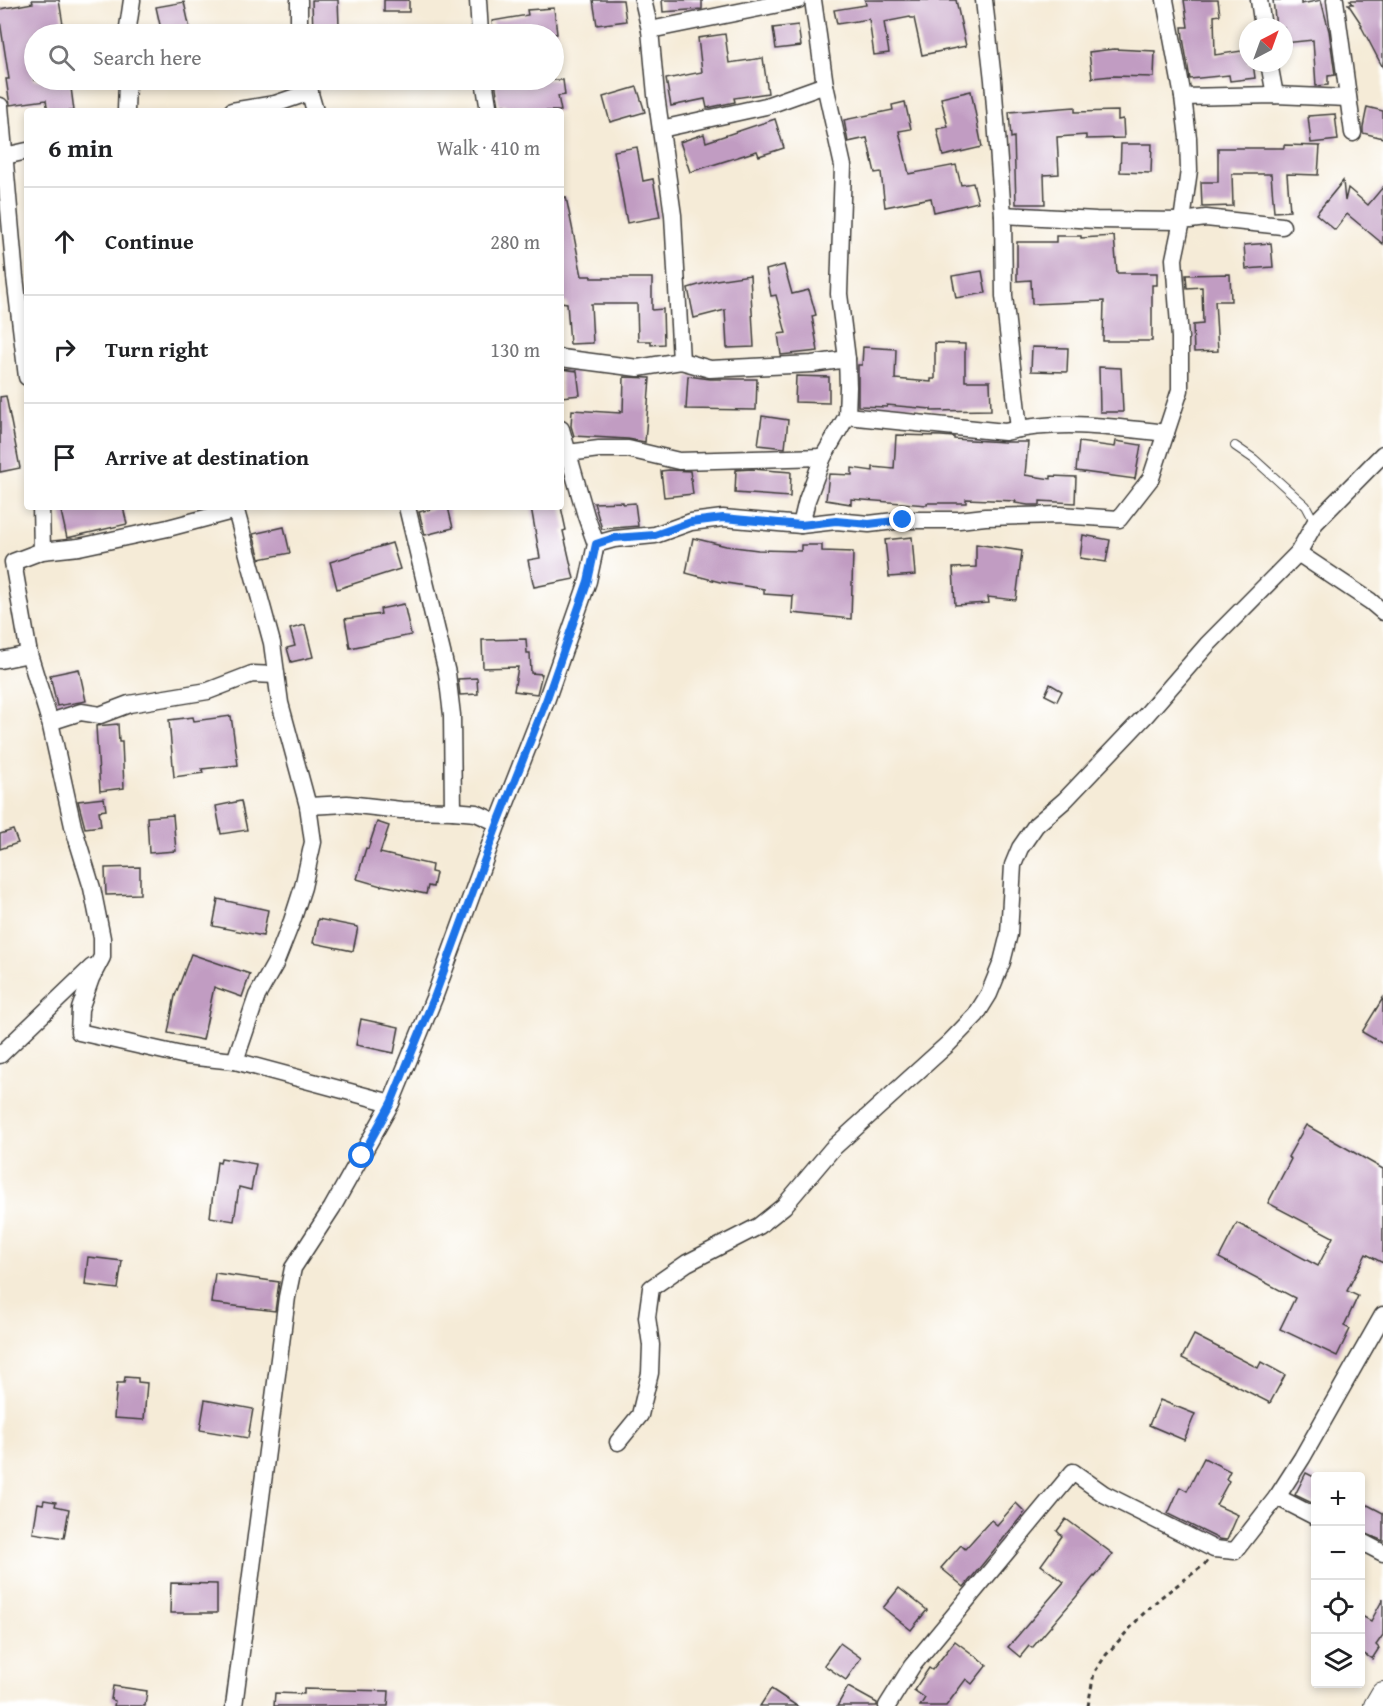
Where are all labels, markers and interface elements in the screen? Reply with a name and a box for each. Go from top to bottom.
north arrow [1239,18,1293,72]
search box [24,24,564,90]
icon: search [45,41,78,74]
text: Search here [93,41,202,73]
text: 6 min [48,128,113,167]
text: Walk · 410 m [437,133,540,162]
icon: ahead [48,225,81,258]
text: Continue [105,225,194,257]
text: 280 m [490,227,540,256]
icon: right [48,333,81,366]
text: Turn right [105,333,208,365]
text: 130 m [490,335,540,364]
icon: arrive [48,441,81,474]
text: Arrive at destination [105,441,309,473]
route end [889,506,915,532]
route start [348,1142,374,1168]
map controls [1311,1472,1365,1688]
button: + [1311,1472,1365,1526]
button: − [1311,1526,1365,1580]
button: locate [1311,1580,1365,1634]
button: layers [1311,1634,1365,1688]

